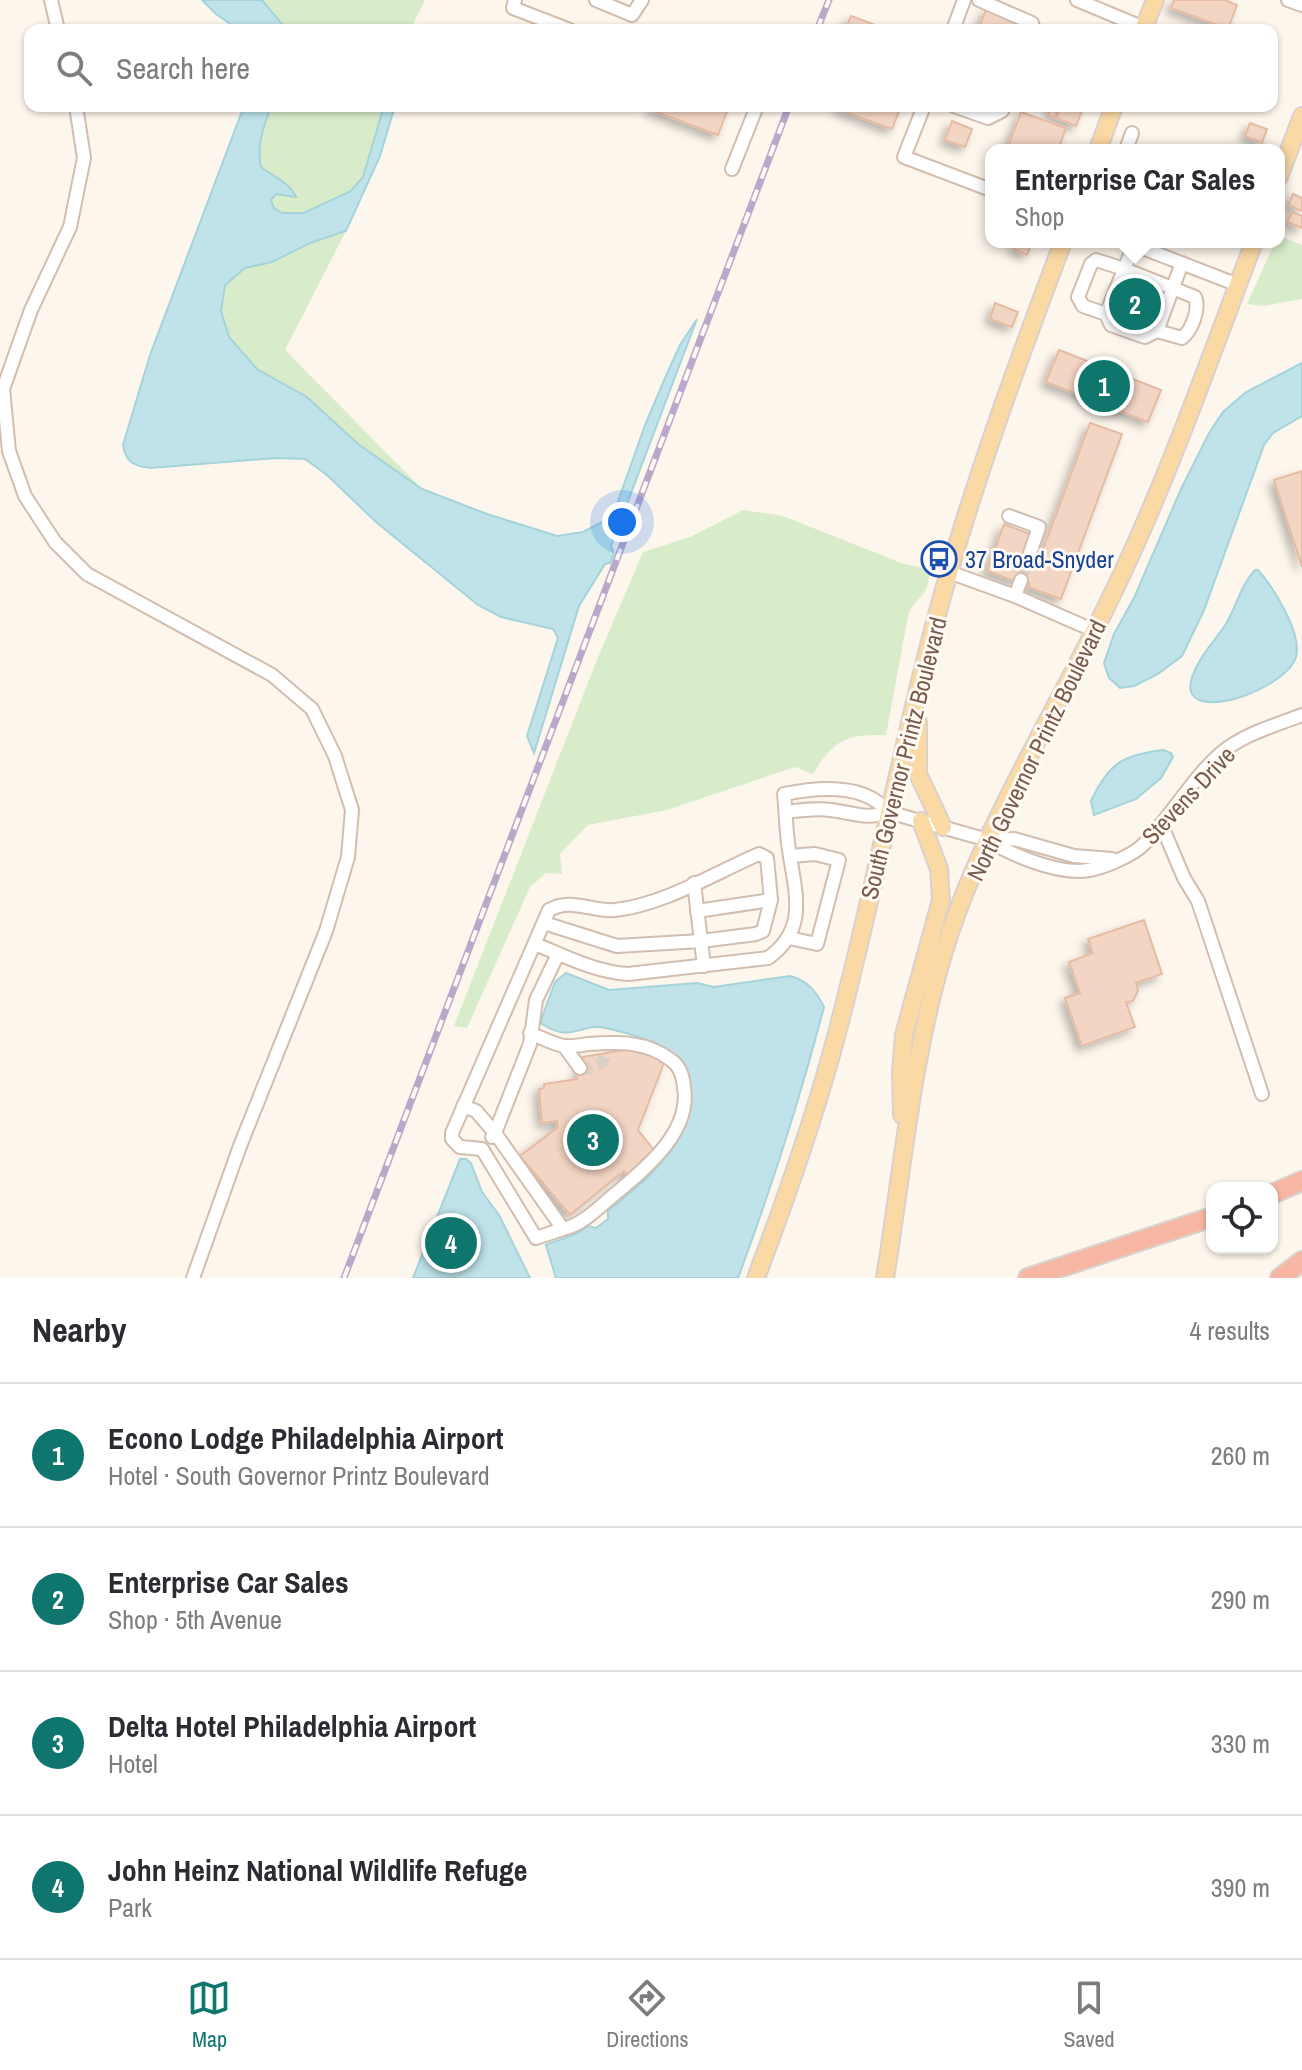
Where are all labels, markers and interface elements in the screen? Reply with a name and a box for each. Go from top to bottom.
search box [24,24,1278,112]
icon: search [52,46,96,90]
text: Search here [116,48,250,88]
popup [985,144,1285,248]
text: Enterprise Car Sales [1015,159,1255,199]
text: Shop [1015,199,1064,234]
pin: 2 [1109,274,1161,334]
pin: 1 [1078,356,1130,416]
your location [602,502,642,542]
bus stop icon: 37 Broad-Snyder [920,540,958,578]
place label: 37 Broad-Snyder [965,543,1114,575]
street label: South Governor Printz Boulevard [852,613,954,903]
street label: North Governor Printz Boulevard [959,614,1113,886]
street label: Stevens Drive [1134,739,1242,851]
pin: 3 [567,1110,619,1170]
map controls [1206,1182,1278,1254]
button: locate [1206,1182,1278,1254]
pin: 4 [425,1213,477,1273]
text: Nearby [32,1307,127,1353]
text: 4 results [1189,1313,1270,1348]
text: Econo Lodge Philadelphia Airport [108,1418,504,1458]
text: 1 [52,1438,64,1473]
text: 260 m [1211,1438,1270,1473]
text: Hotel · South Governor Printz Boulevard [108,1458,490,1493]
text: Enterprise Car Sales [108,1562,349,1602]
text: 2 [52,1582,64,1617]
text: 290 m [1211,1582,1270,1617]
text: Shop · 5th Avenue [108,1602,282,1637]
text: Delta Hotel Philadelphia Airport [108,1706,476,1746]
text: 3 [52,1726,64,1761]
text: 330 m [1211,1726,1270,1761]
text: Hotel [108,1746,158,1781]
text: John Heinz National Wildlife Refuge [108,1850,527,1890]
text: 4 [52,1870,64,1905]
text: 390 m [1211,1870,1270,1905]
text: Park [108,1890,152,1925]
tab: Map [187,1976,231,2054]
tab: Directions [606,1976,689,2054]
tab: Saved [1063,1976,1115,2054]

